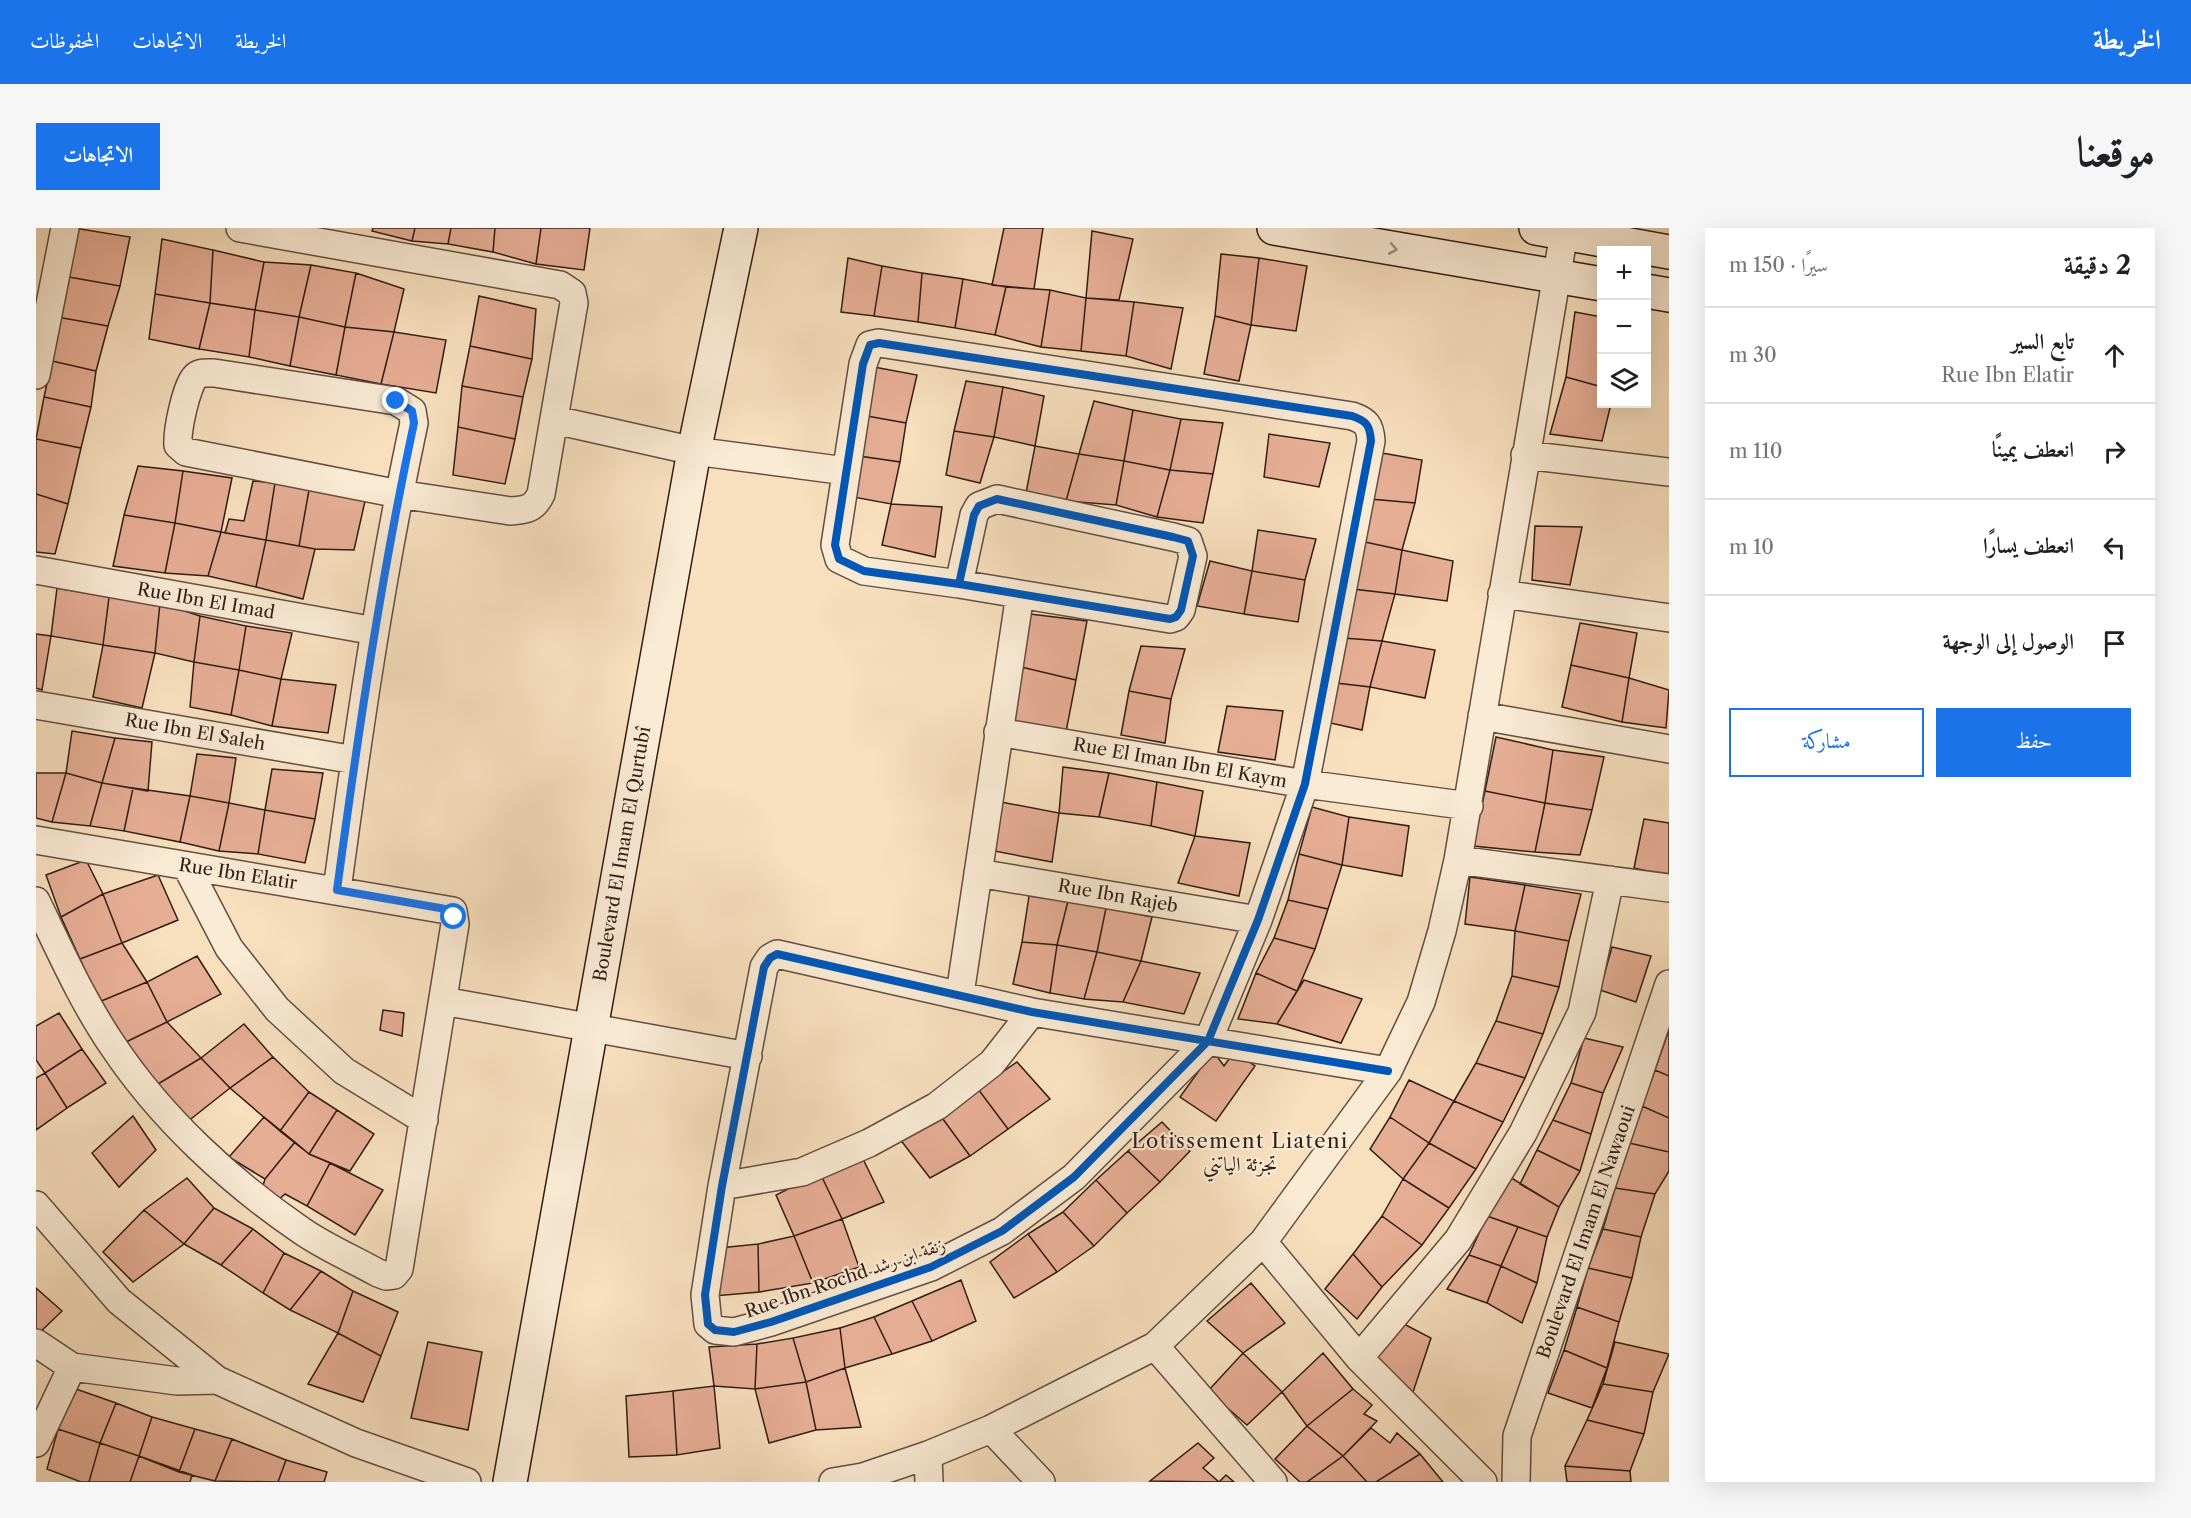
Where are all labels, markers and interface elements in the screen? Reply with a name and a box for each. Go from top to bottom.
text: الخريطة [2093,22,2161,56]
text: المحفوظات [30,28,99,53]
text: الاتجاهات [132,28,202,53]
text: الخريطة [235,28,286,53]
button: الاتجاهات [36,123,160,190]
text: موقعنا [2077,125,2155,177]
one-way arrow [1389,242,1398,254]
map controls [1597,246,1651,408]
button: + [1597,246,1651,300]
text: 2 دقيقة [2064,249,2131,281]
text: سيرًا · 150 m [1729,253,1828,277]
button: − [1597,300,1651,354]
text: تابع السير [2011,328,2074,355]
icon: ahead [2098,339,2131,372]
text: 30 m [1729,343,1777,367]
button: layers [1597,354,1651,408]
text: Rue Ibn Elatir [1941,363,2074,387]
route end [382,387,408,413]
icon: right [2098,435,2131,468]
text: انعطف يمينًا [1992,436,2074,463]
text: 110 m [1729,439,1782,463]
icon: left [2098,531,2131,564]
text: انعطف يسارًا [1983,532,2074,559]
text: 10 m [1729,535,1774,559]
street label: Rue Ibn El Imad [135,578,277,624]
icon: arrive [2098,627,2131,660]
text: الوصول إلى الوجهة [1942,628,2074,655]
button: مشاركة [1729,708,1924,777]
button: حفظ [1936,708,2131,777]
street label: Rue Ibn El Saleh [123,709,267,755]
street label: Boulevard El Imam El Qurtubî [589,724,655,983]
street label: Rue El Iman Ibn El Kaym [1071,733,1289,793]
street label: Rue Ibn Elatir [177,854,299,894]
street label: Rue Ibn Rajeb [1056,875,1180,917]
route start [440,903,466,929]
street label: Boulevard El Imam El Nawaoui [1532,1102,1640,1361]
district label: Lotissement Liateni تجزئة الياتني [1132,1129,1349,1182]
street label: Rue Ibn Rochd زنقة ابن رشد [742,1233,948,1323]

